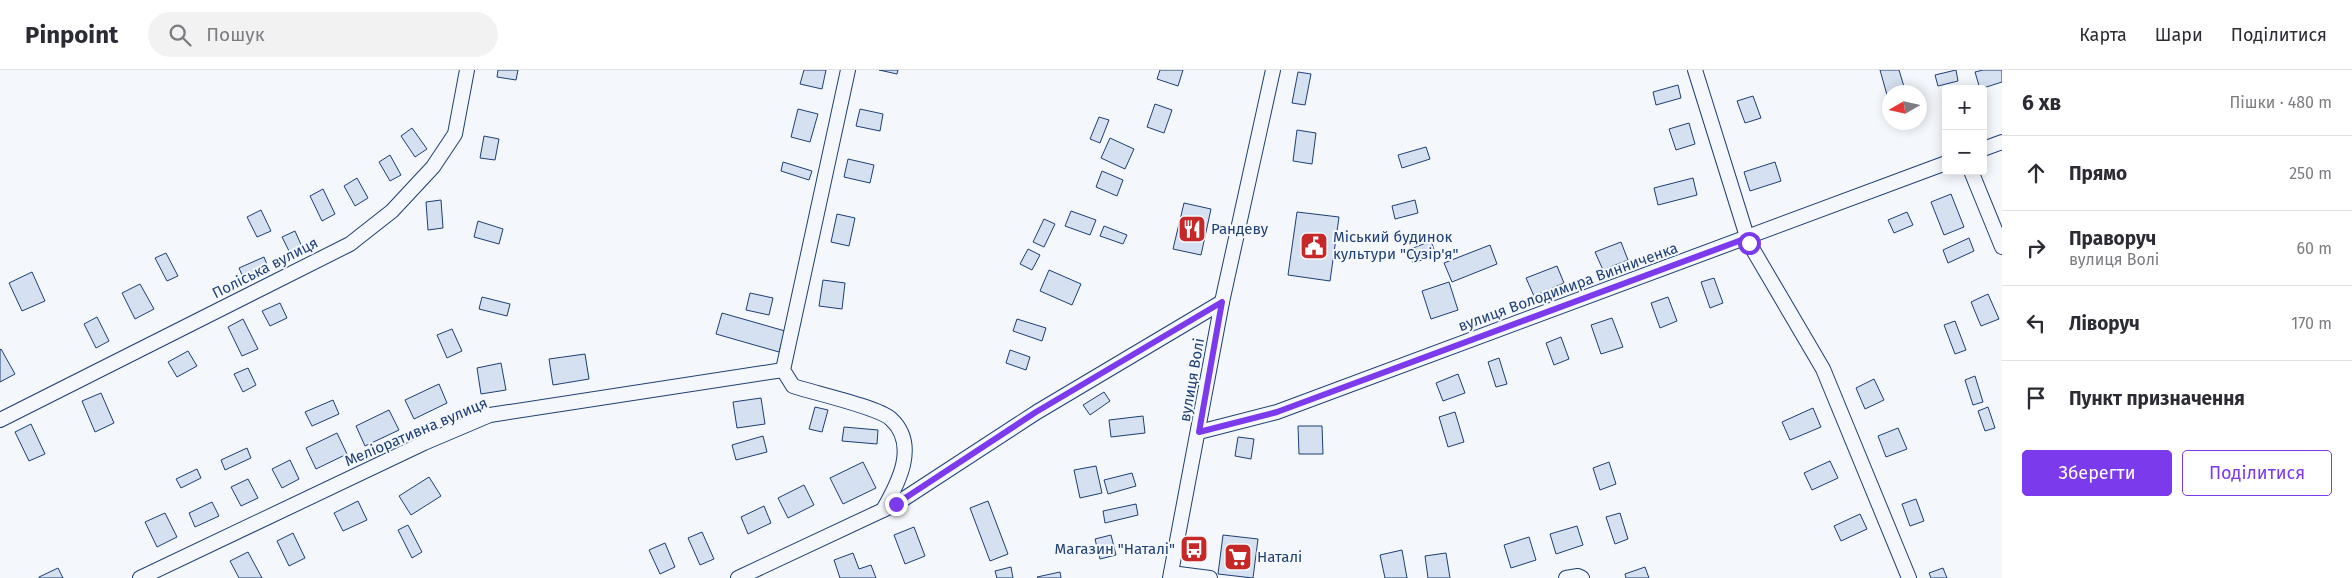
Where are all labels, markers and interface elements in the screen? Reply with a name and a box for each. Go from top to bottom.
search box [148,12,498,57]
text: Pinpoint [25,21,118,49]
icon: search [166,21,194,49]
text: Пошук [206,23,265,46]
text: Карта [2079,24,2127,46]
text: Шари [2155,24,2203,46]
text: Поділитися [2231,24,2327,46]
north arrow [1882,85,1927,130]
map controls [1942,85,1987,175]
button: + [1942,85,1987,130]
text: 6 хв [2022,90,2061,116]
text: Пішки · 480 m [2230,93,2332,112]
button: − [1942,130,1987,175]
icon: ahead [2022,159,2050,187]
text: Прямо [2069,162,2127,185]
text: 250 m [2289,164,2332,183]
restaurant icon: Рандеву [1177,214,1207,244]
place label: Рандеву [1211,220,1269,238]
text: Праворуч [2069,227,2156,250]
place label: Міський будинок культури "Сузір'я" [1333,228,1459,263]
public building icon: Міський будинок культури "Сузір'я" [1299,231,1329,261]
route start [1738,232,1761,255]
street label: Поліська вулиця [209,234,321,302]
icon: right [2022,234,2050,262]
street label: вулиця Володимира Винниченка [1456,239,1680,335]
text: 60 m [2297,239,2332,258]
text: вулиця Волі [2069,250,2159,269]
icon: left [2022,309,2050,337]
text: Ліворуч [2069,312,2140,335]
text: 170 m [2291,314,2332,333]
street label: вулиця Волі [1176,337,1208,423]
icon: arrive [2022,384,2050,412]
text: Пункт призначення [2069,387,2245,410]
street label: Меліоративна вулиця [342,394,490,470]
button: Зберегти [2022,450,2172,496]
button: Поділитися [2182,450,2332,496]
route end [885,493,908,516]
bus stop icon: Магазин "Наталі" [1179,534,1209,564]
place label: Магазин "Наталі" [1055,540,1175,558]
supermarket icon: Наталі [1223,542,1253,572]
place label: Наталі [1257,548,1302,566]

